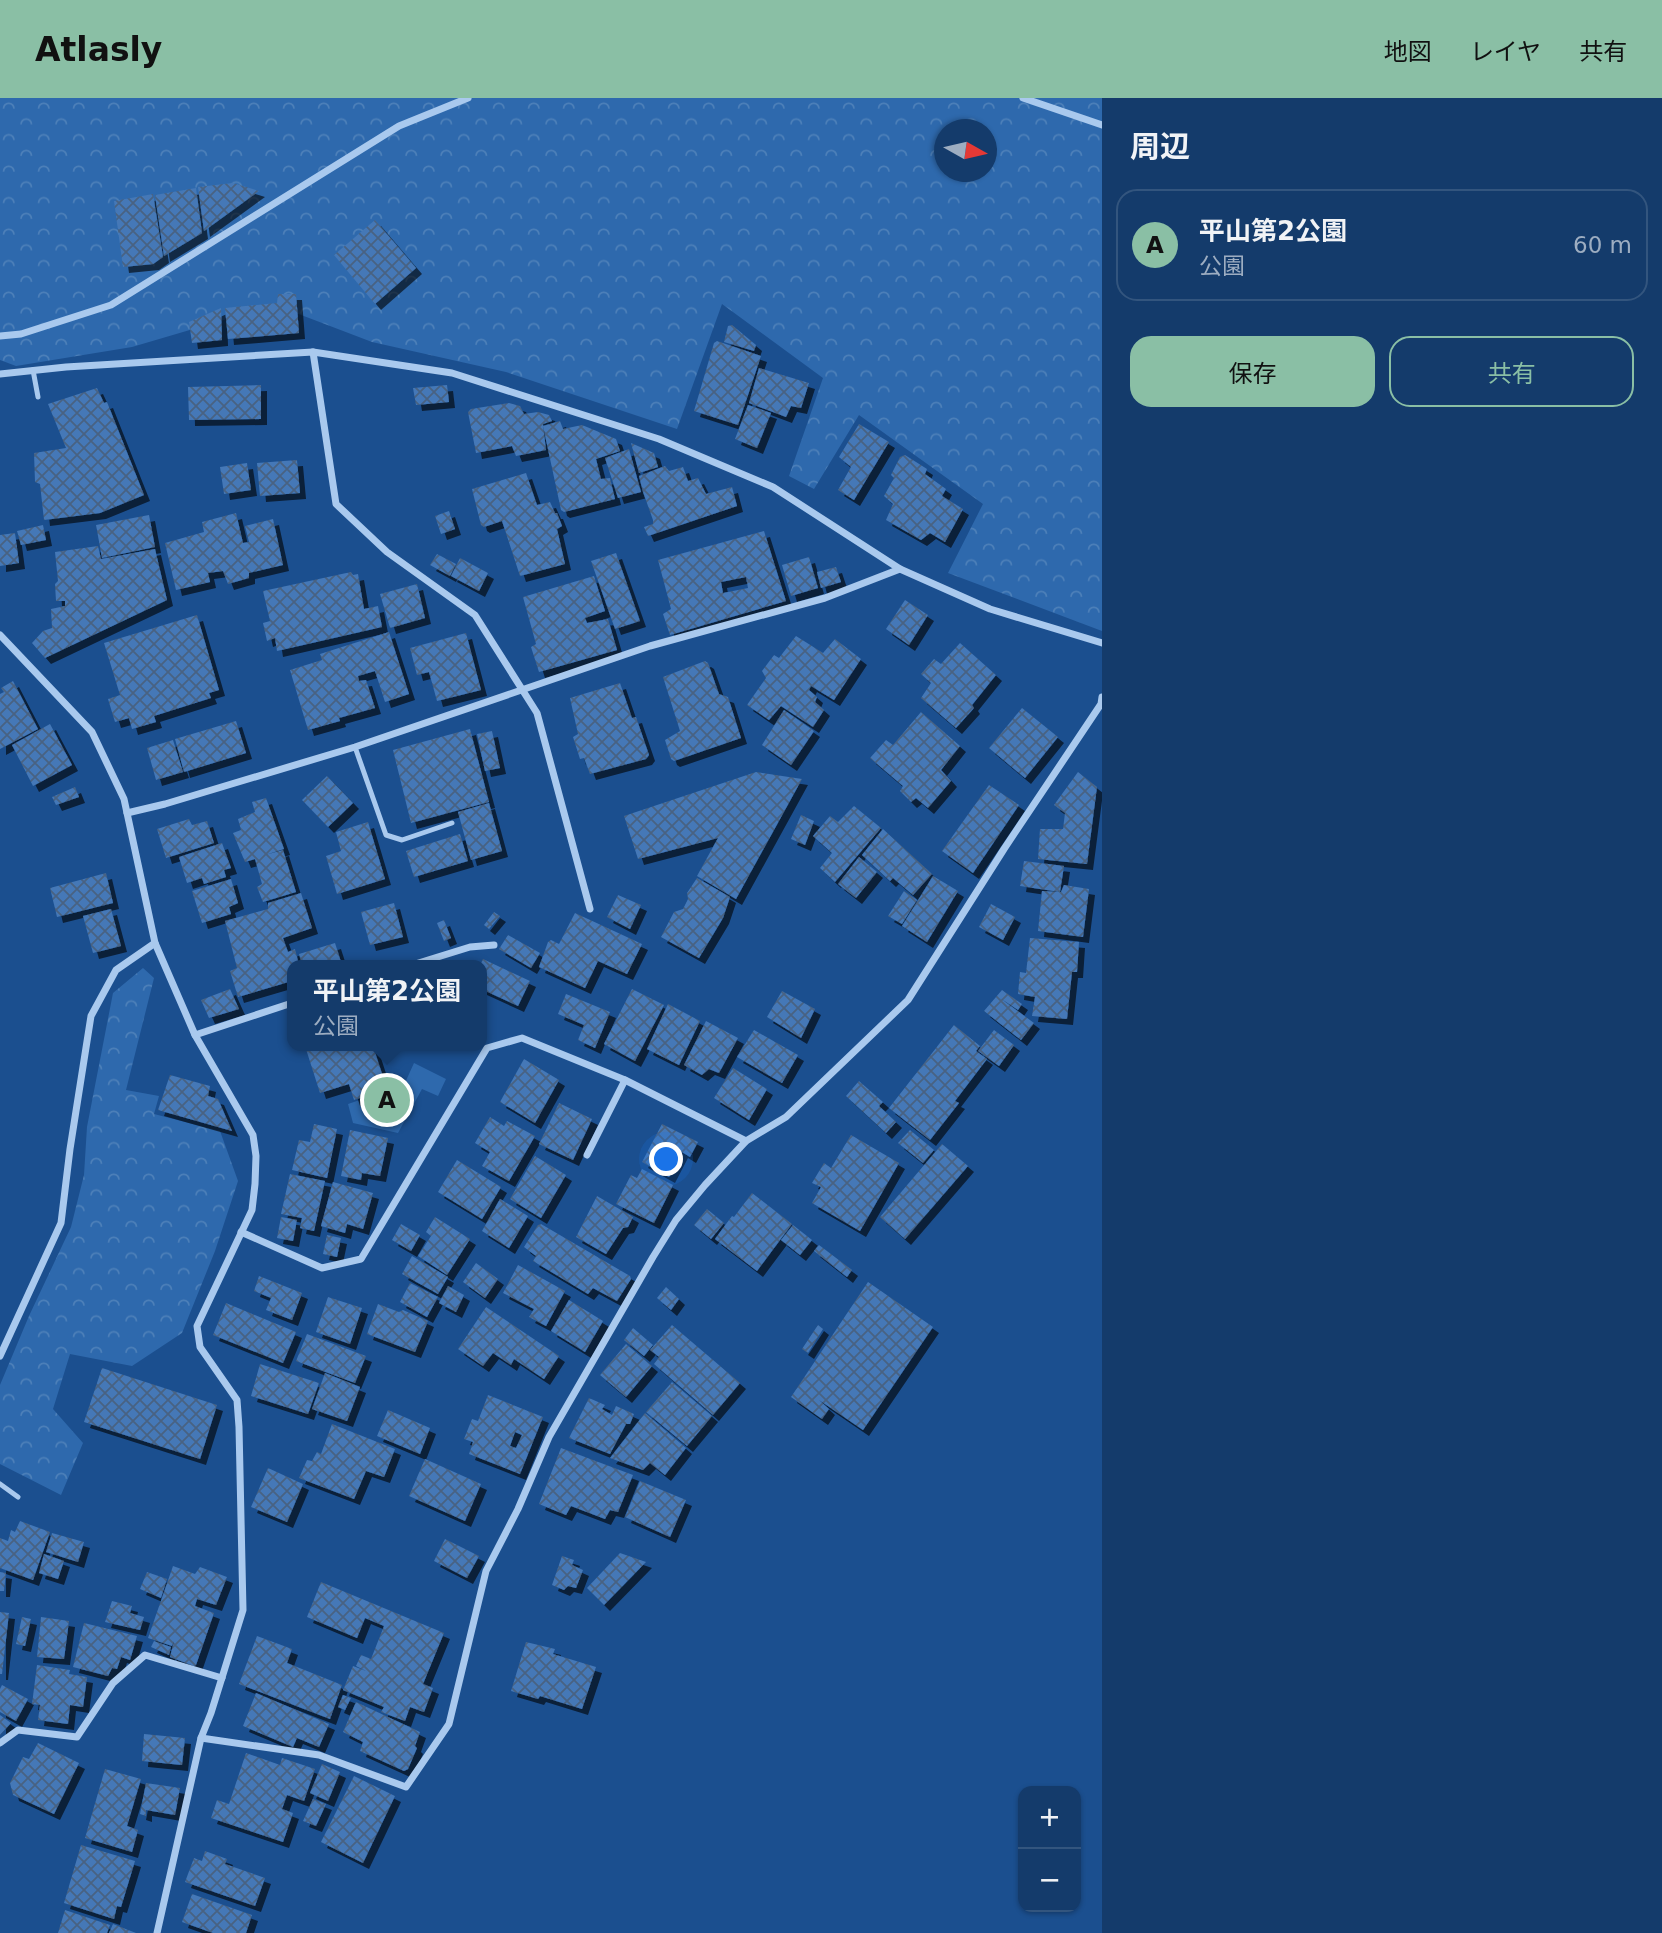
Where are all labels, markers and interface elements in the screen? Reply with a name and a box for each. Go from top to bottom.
text: Atlasly [35,30,162,69]
text: 地図 [1384,38,1432,66]
text: レイヤ [1470,38,1541,66]
text: 共有 [1579,38,1627,66]
north arrow [934,119,997,182]
text: 周辺 [1130,129,1190,164]
text: 平山第2公園 [1199,216,1347,246]
text: A [1146,232,1164,258]
text: 60 m [1573,232,1632,258]
text: 公園 [1199,253,1245,279]
button: 保存 [1130,336,1375,407]
button: 共有 [1389,336,1634,407]
popup [287,960,487,1051]
text: 平山第2公園 [313,976,461,1006]
text: 公園 [313,1013,359,1039]
pin: A [364,1074,410,1126]
your location [649,1142,683,1176]
map controls [1018,1786,1081,1912]
button: + [1018,1786,1081,1849]
button: − [1018,1849,1081,1912]

